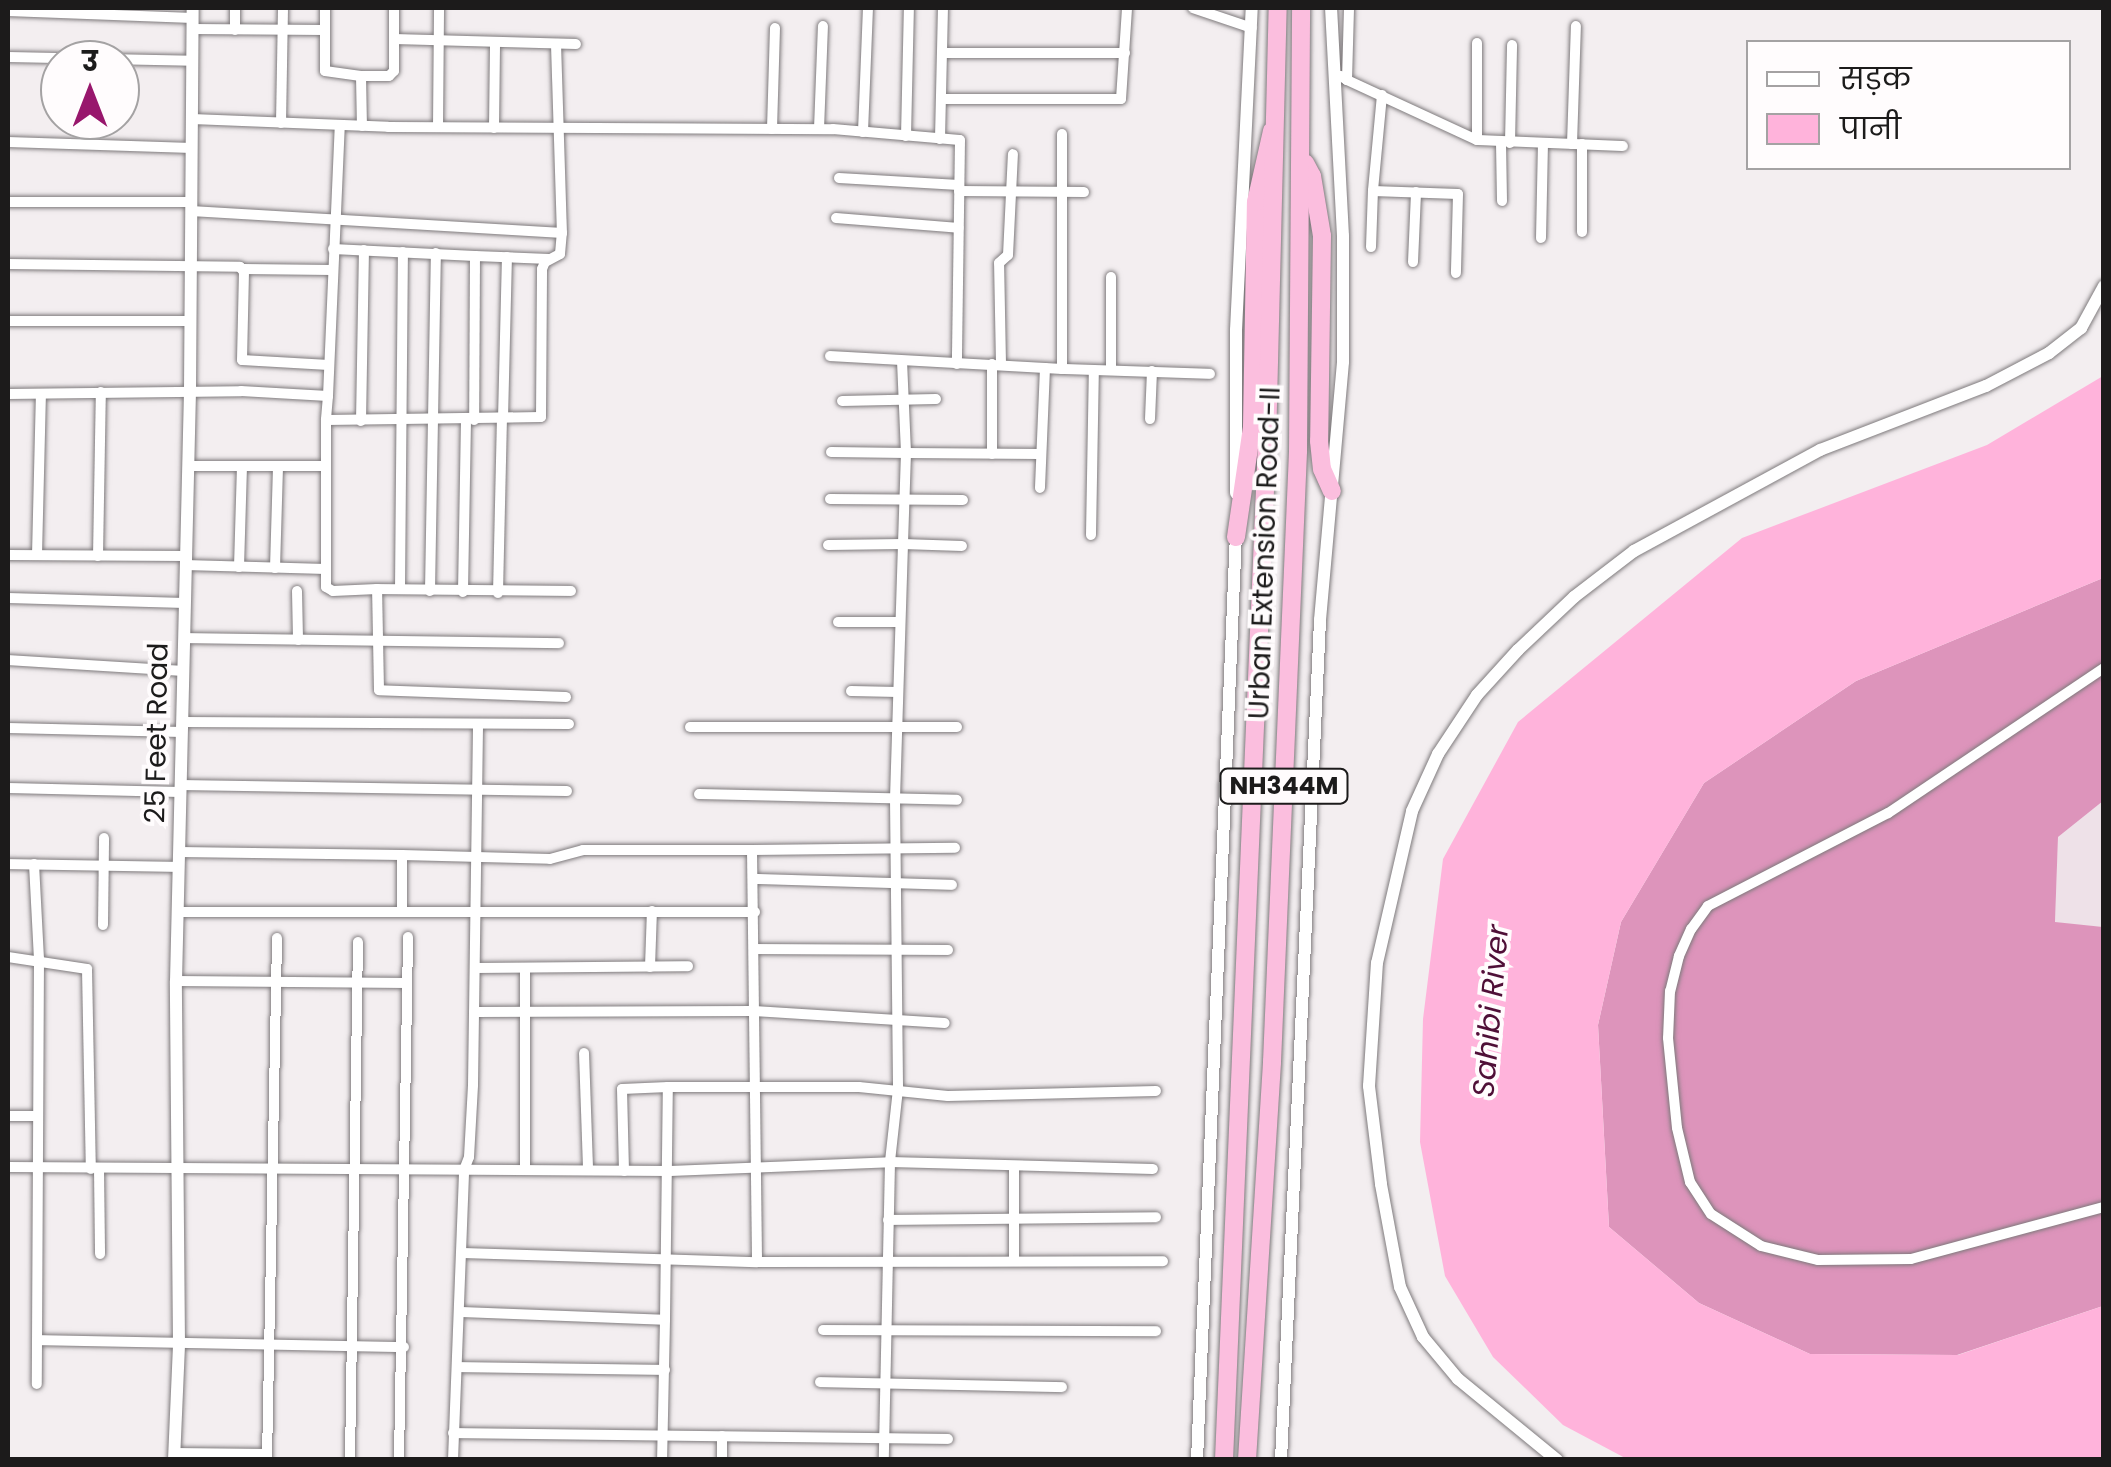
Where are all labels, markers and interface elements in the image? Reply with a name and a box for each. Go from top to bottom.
north arrow [40,40,140,140]
legend [1746,40,2071,170]
text: उ [82,42,98,81]
text: सड़क [1840,57,1912,100]
text: पानी [1840,107,1901,150]
street label: Urban Extension Road-II [1242,386,1288,720]
street label: 25 Feet Road [139,642,175,824]
road number: NH344M [1219,766,1349,806]
water label: Sahibi River [1466,923,1516,1099]

